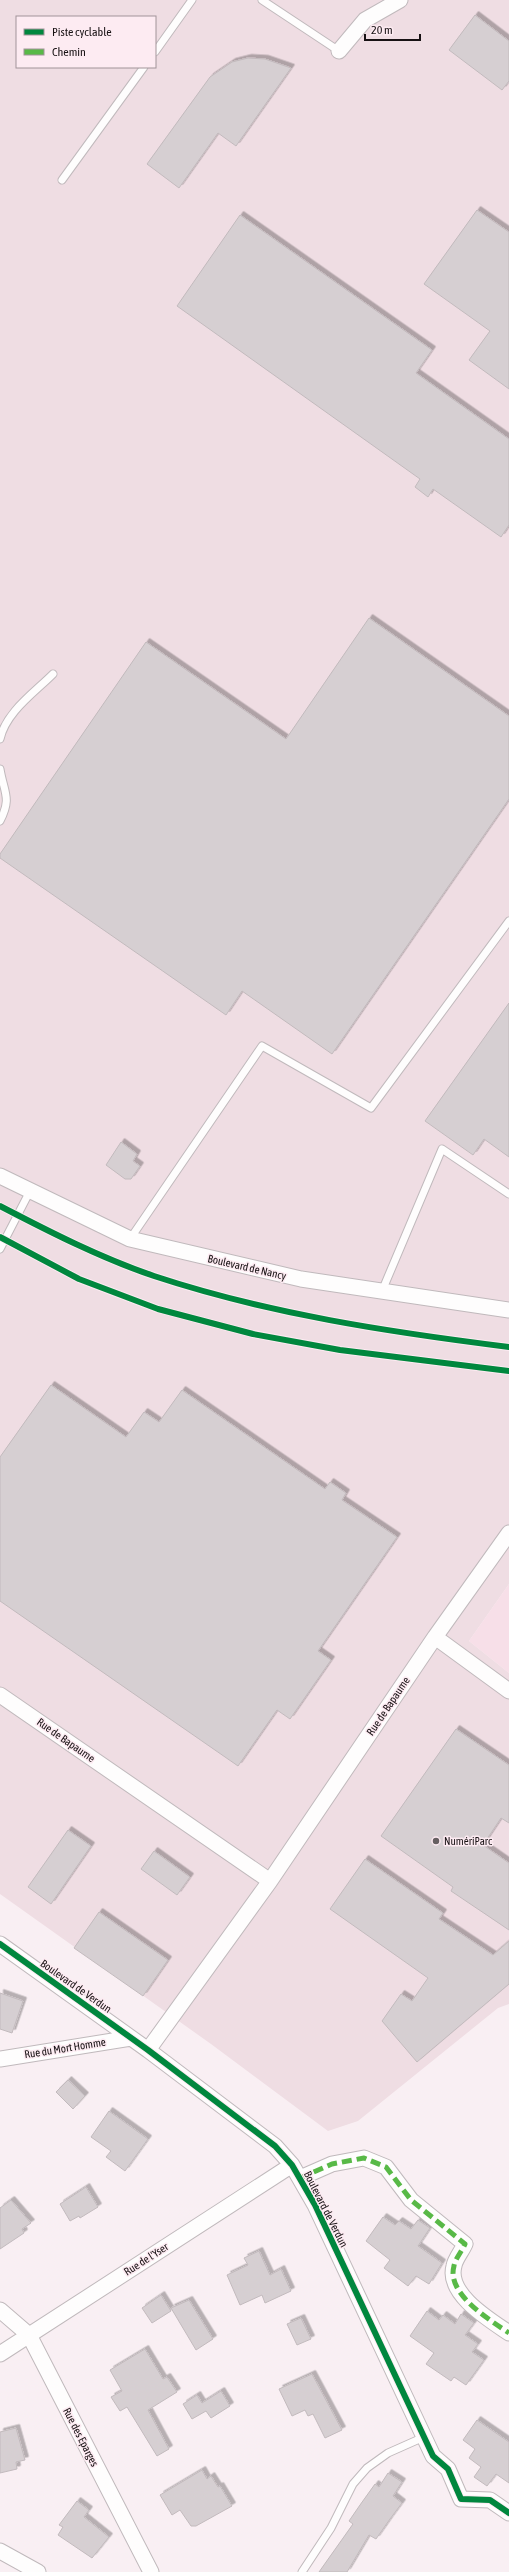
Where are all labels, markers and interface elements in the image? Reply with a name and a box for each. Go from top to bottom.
legend [16,16,156,68]
scale bar [365,16,420,42]
text: 20 m [371,23,393,37]
text: Piste cyclable [52,25,112,39]
text: Chemin [52,45,86,59]
street label: Boulevard de Nancy [207,1252,288,1282]
street label: Rue de Bapaume [364,1674,412,1738]
street label: Rue de Bapaume [35,1716,97,1764]
place label: NumériParc [444,1835,493,1847]
marker: NumériParc [431,1836,441,1846]
street label: Boulevard de Verdun [38,1957,114,2015]
street label: Rue du Mort Homme [24,2036,106,2060]
street label: Boulevard de Verdun [302,2169,350,2249]
street label: Rue de l'Yser [122,2240,171,2278]
street label: Rue des Eparges [61,2406,101,2468]

